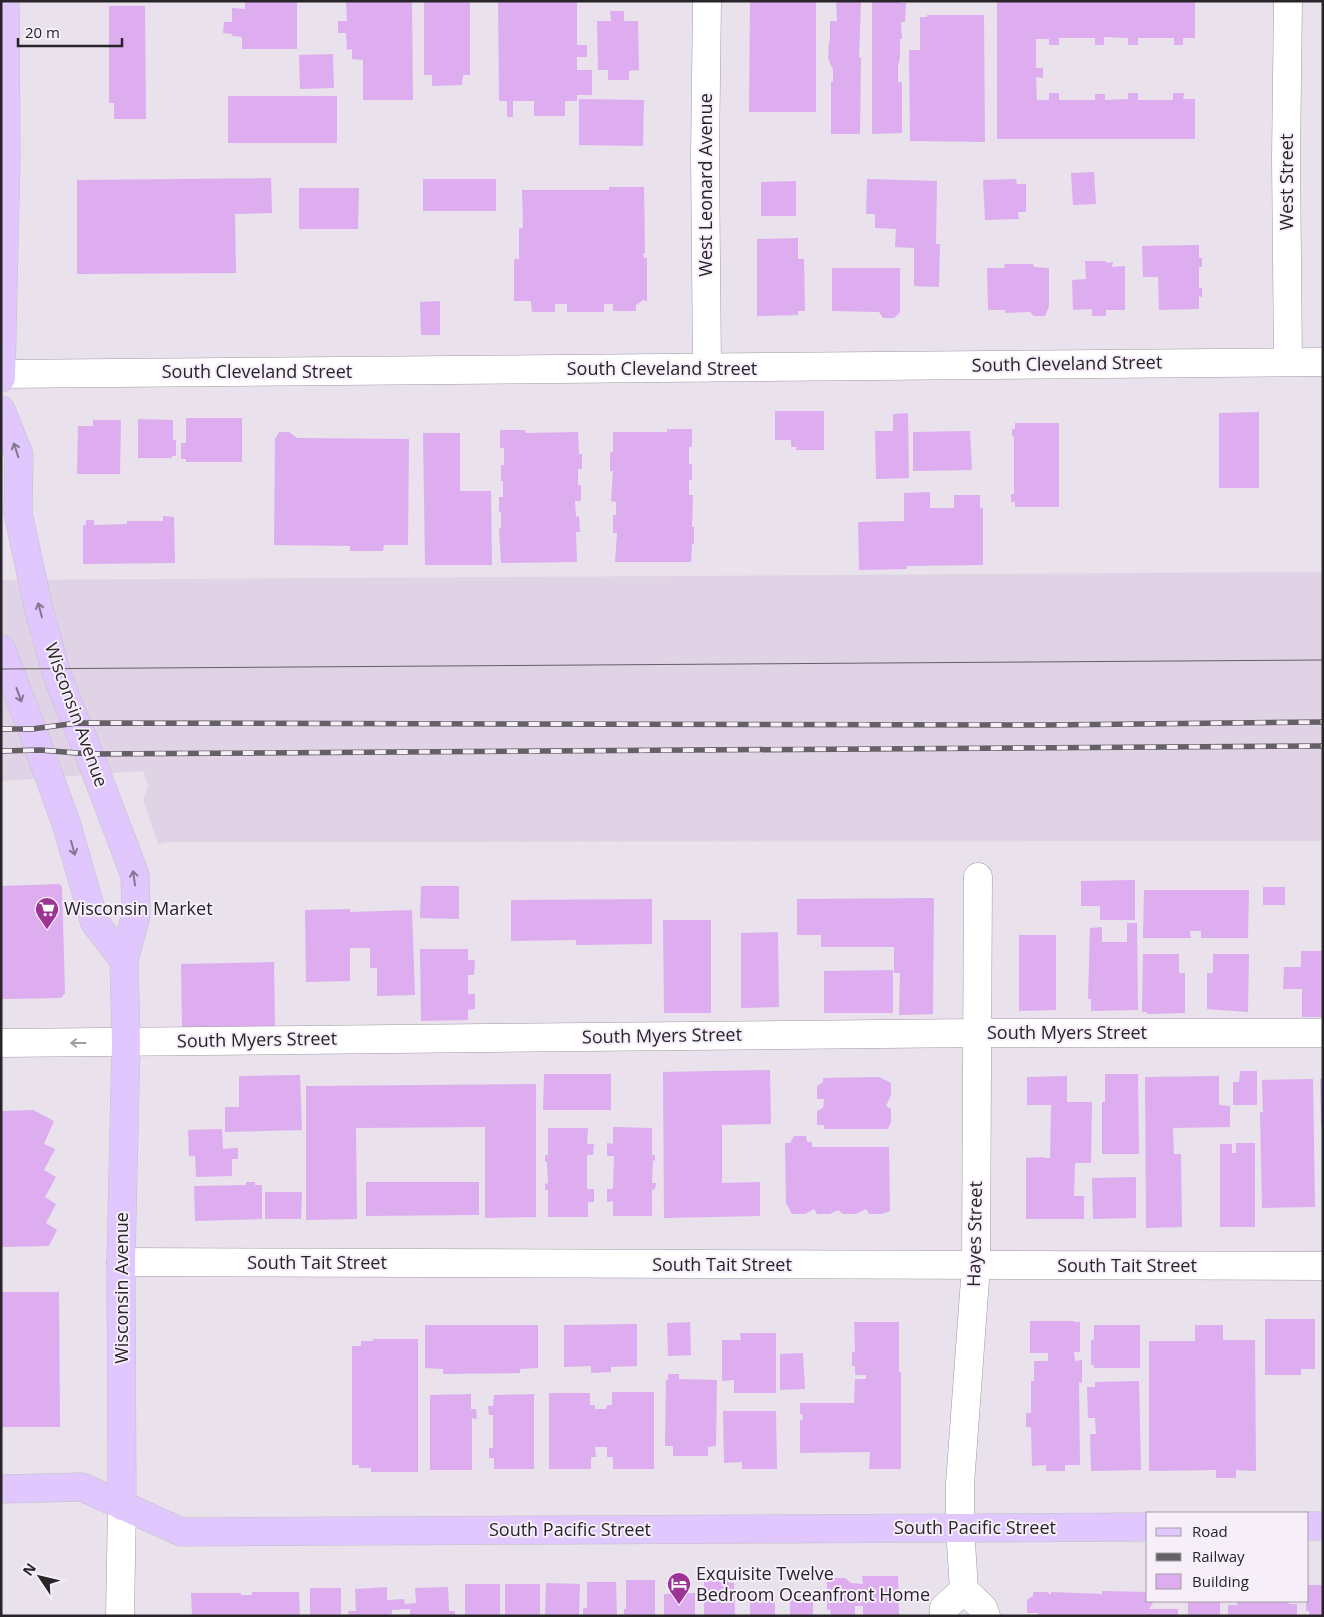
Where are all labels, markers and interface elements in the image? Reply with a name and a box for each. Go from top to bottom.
scale bar [18,15,121,47]
text: 20 m [25,22,60,42]
street label: West Leonard Avenue [693,93,717,277]
street label: West Street [1274,134,1298,230]
street label: South Cleveland Street [972,349,1162,377]
street label: South Cleveland Street [567,356,757,380]
street label: South Cleveland Street [162,359,352,383]
one-way arrow [11,442,21,458]
one-way arrow [34,602,44,618]
street label: Wisconsin Avenue [40,639,114,790]
one-way arrow [15,686,24,702]
one-way arrow [69,839,78,855]
one-way arrow [129,870,139,886]
supermarket icon: Wisconsin Market [34,896,60,930]
place label: Wisconsin Market [64,896,213,920]
street label: South Myers Street [987,1020,1147,1044]
street label: South Myers Street [582,1022,742,1048]
street label: South Myers Street [177,1026,337,1052]
one-way arrow [70,1038,86,1047]
street label: Hayes Street [961,1181,987,1287]
street label: Wisconsin Avenue [109,1212,133,1364]
street label: South Tait Street [247,1250,387,1274]
street label: South Tait Street [652,1252,792,1276]
street label: South Tait Street [1057,1253,1197,1277]
legend [1146,1512,1309,1602]
street label: South Pacific Street [894,1515,1056,1539]
street label: South Pacific Street [489,1517,651,1541]
text: Road [1192,1521,1228,1541]
text: Railway [1192,1546,1245,1566]
north arrow [15,1552,65,1602]
text: N [18,1559,40,1579]
place label: Exquisite Twelve Bedroom Oceanfront Home [696,1561,930,1606]
hotel icon: Exquisite Twelve Bedroom Oceanfront Home [666,1571,692,1605]
text: Building [1192,1571,1249,1591]

